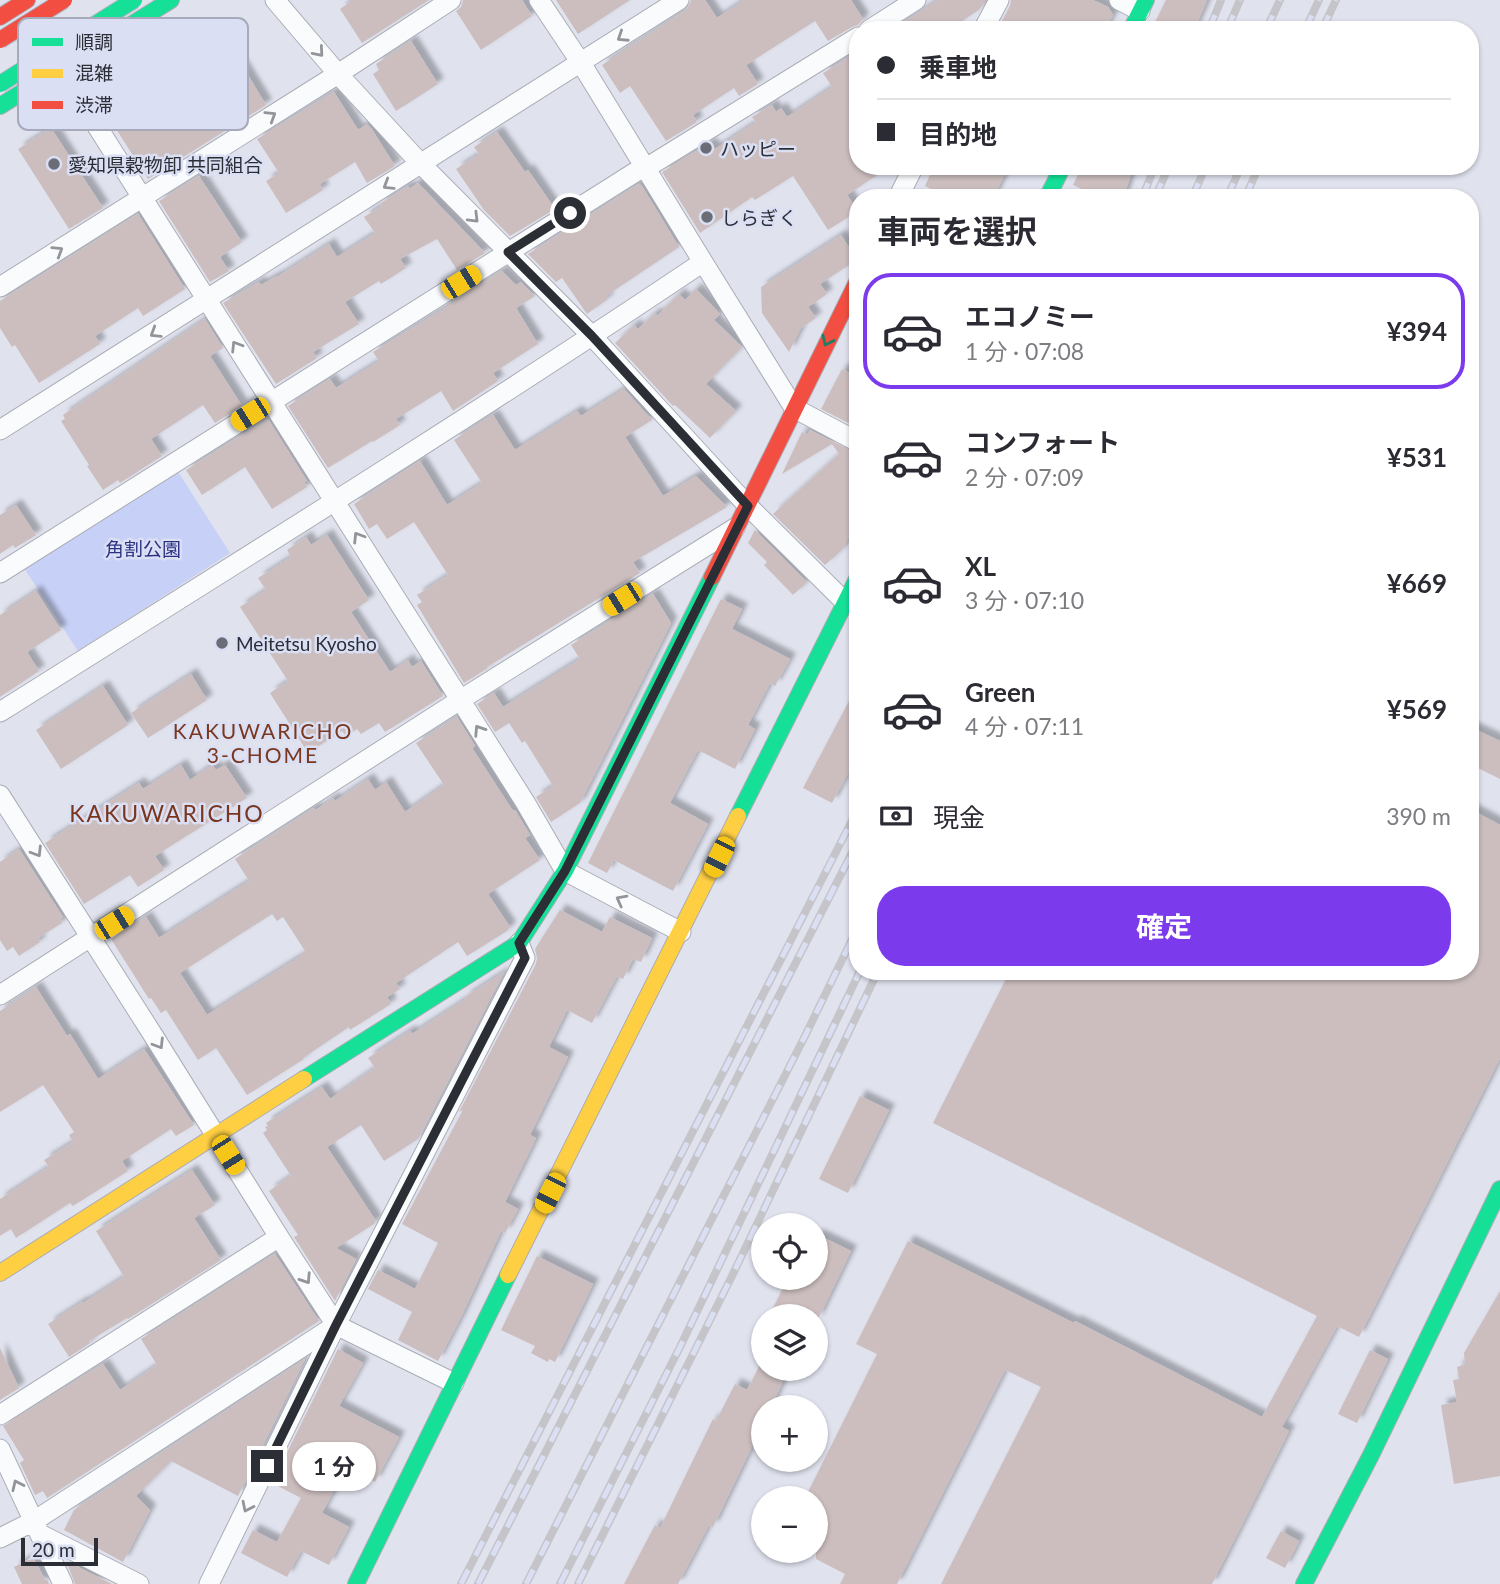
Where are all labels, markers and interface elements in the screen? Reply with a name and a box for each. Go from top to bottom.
legend [18,18,248,130]
one-way arrow [616,28,629,41]
text: 順調 [75,30,113,53]
one-way arrow [311,44,323,57]
text: 乗車地 [919,51,997,83]
text: 混雑 [75,61,113,84]
text: 渋滞 [75,93,113,116]
one-way arrow [263,112,276,125]
text: 目的地 [919,118,997,150]
place label: ハッピー [720,137,796,160]
marker: ハッピー [698,140,714,156]
place label: 愛知県穀物卸 共同組合 [68,153,263,176]
marker: 愛知県穀物卸 共同組合 [46,156,62,172]
one-way arrow [383,177,396,190]
route start [554,197,586,229]
place label: しらぎく [721,206,797,229]
marker: しらぎく [699,209,715,225]
one-way arrow [466,210,479,223]
text: 車両を選択 [877,211,1037,250]
one-way arrow [50,246,63,259]
car [438,262,485,302]
icon: car [881,300,944,363]
text: エコノミー [965,300,1095,332]
text: ¥394 [1387,315,1447,347]
one-way arrow [149,324,162,337]
one-way arrow [822,334,836,346]
text: 1 分 · 07:08 [965,337,1084,365]
one-way arrow [232,340,245,353]
car [227,394,274,434]
icon: car [881,426,944,489]
text: コンフォート [965,426,1120,458]
text: ¥531 [1387,441,1447,473]
text: 2 分 · 07:09 [965,463,1084,491]
one-way arrow [354,532,367,545]
park label: 角割公園 [105,537,181,560]
text: XL [965,550,996,582]
icon: car [881,552,944,615]
text: ¥669 [1387,567,1447,599]
car [599,579,646,619]
text: 3 分 · 07:10 [965,586,1084,614]
place label: Meitetsu Kyosho [236,632,377,655]
marker: Meitetsu Kyosho [214,635,230,651]
text: Green [965,676,1035,708]
icon: car [881,678,944,741]
text: ¥569 [1387,693,1447,725]
text: 4 分 · 07:11 [965,712,1084,740]
district label: KAKUWARICHO 3-CHOME [173,718,353,767]
one-way arrow [475,725,488,738]
icon: cash [877,797,915,835]
district label: KAKUWARICHO [69,799,265,827]
text: 現金 [933,801,985,833]
text: 390 m [1386,802,1451,830]
car [701,834,738,880]
one-way arrow [28,845,41,858]
button: 確定 [877,886,1451,966]
one-way arrow [616,895,628,908]
car [91,903,138,943]
one-way arrow [150,1037,163,1050]
car [208,1132,249,1178]
car [532,1170,569,1216]
map controls [751,1213,828,1563]
button: locate [751,1213,828,1290]
one-way arrow [297,1271,310,1284]
button: layers [751,1304,828,1381]
button: + [751,1395,828,1472]
callout: 1 分 [292,1442,376,1490]
route end [251,1450,283,1482]
text: 1 分 [313,1452,355,1480]
one-way arrow [11,1480,25,1492]
button: − [751,1486,828,1563]
one-way arrow [241,1500,255,1512]
scale bar [21,1535,98,1567]
text: 20 m [32,1538,75,1561]

